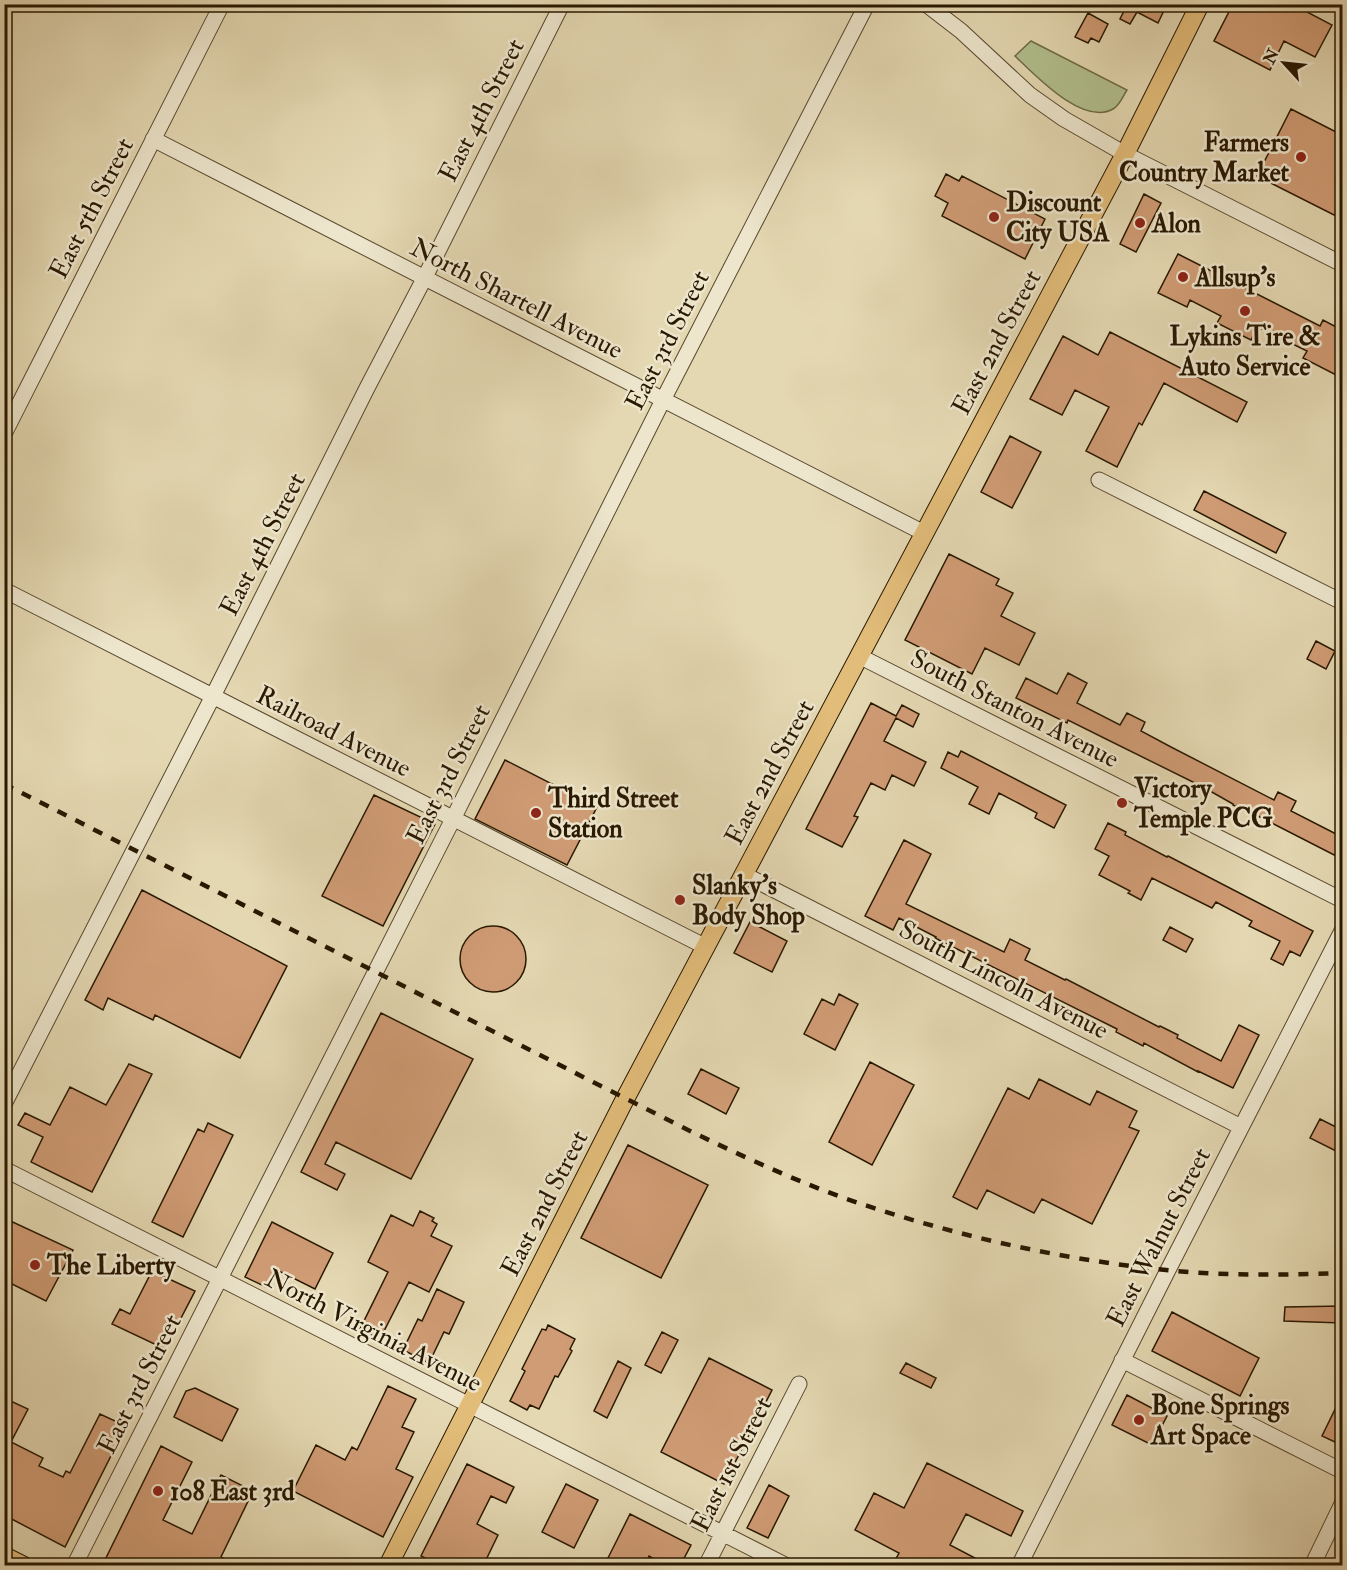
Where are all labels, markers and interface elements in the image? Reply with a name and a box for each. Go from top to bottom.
street label: East 4th Street [432,33,532,187]
north arrow [1254,33,1314,93]
text: N [1259,45,1284,68]
place label: Farmers Country Market [1119,127,1290,190]
street label: East 5th Street [43,133,141,284]
marker: Farmers Country Market [1294,150,1308,164]
place label: Discount City USA [1006,187,1110,250]
place label: Alon [1151,208,1202,240]
marker: Discount City USA [987,210,1001,224]
marker: Alon [1133,216,1147,230]
street label: North Shartell Avenue [405,231,628,366]
place label: Allsup’s [1194,262,1276,295]
street label: East 2nd Street [945,264,1048,420]
street label: East 3rd Street [619,265,717,416]
marker: Allsup’s [1176,270,1190,284]
marker: Lykins Tire & Auto Service [1238,304,1252,318]
place label: Lykins Tire & Auto Service [1170,321,1321,383]
street label: East 4th Street [213,467,313,621]
street label: South Stanton Avenue [905,642,1124,775]
street label: Railroad Avenue [251,679,416,785]
street label: East 2nd Street [718,694,821,850]
street label: East 3rd Street [400,699,498,850]
place label: Victory Temple PCG [1133,773,1273,836]
place label: Third Street Station [547,783,679,845]
marker: Victory Temple PCG [1115,796,1129,810]
marker: Third Street Station [529,806,543,820]
place label: Slanky's Body Shop [692,870,805,933]
marker: Slanky's Body Shop [673,893,687,907]
street label: South Lincoln Avenue [894,913,1114,1047]
street label: East 2nd Street [494,1125,595,1282]
street label: East Walnut Street [1100,1142,1218,1332]
place label: The Liberty [46,1250,177,1283]
marker: The Liberty [28,1258,42,1272]
street label: North Virginia Avenue [260,1262,487,1399]
street label: East 3rd Street [91,1309,189,1460]
place label: Bone Springs Art Space [1150,1390,1290,1453]
street label: East 1st Street [684,1392,780,1537]
marker: Bone Springs Art Space [1132,1413,1146,1427]
place label: 108 East 3rd [170,1476,295,1508]
marker: 108 East 3rd [151,1484,165,1498]

